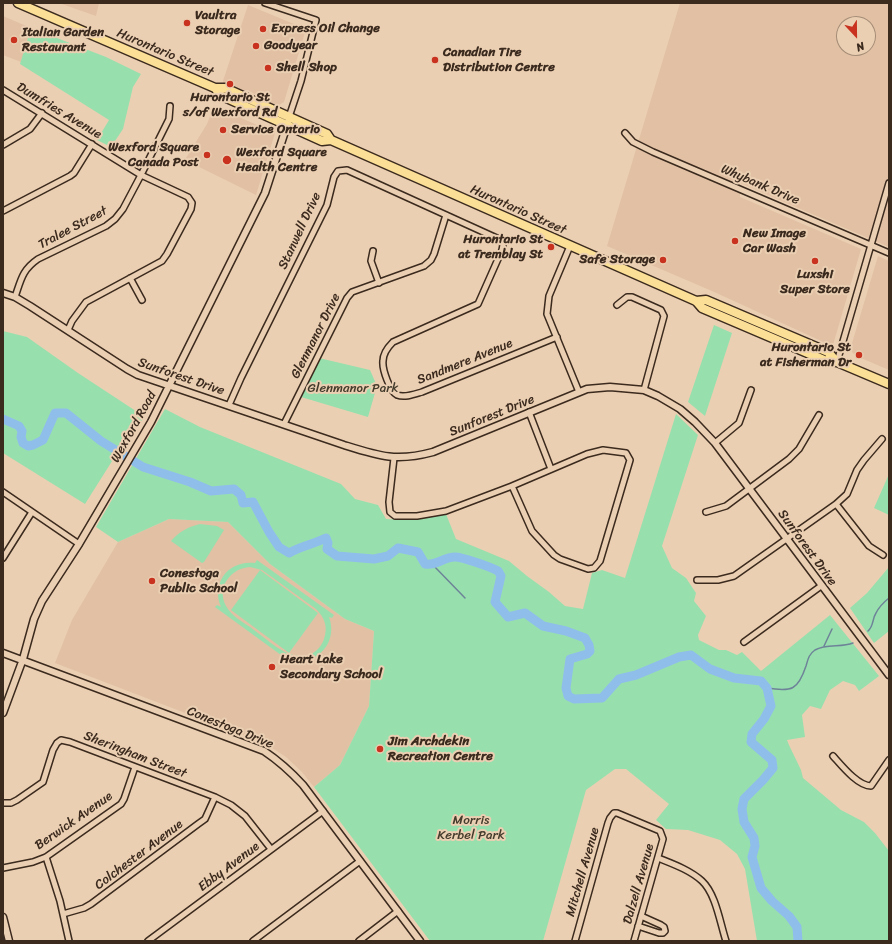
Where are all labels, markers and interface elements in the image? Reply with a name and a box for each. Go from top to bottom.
place label: Vaultra Storage [195,8,240,39]
north arrow [836,16,876,56]
marker: Vaultra Storage [182,18,192,28]
place label: Express Oil Change [271,21,380,37]
marker: Express Oil Change [258,24,268,34]
place label: Italian Garden Restaurant [22,25,104,56]
street label: Hurontario Street [114,26,216,80]
marker: Italian Garden Restaurant [9,35,19,45]
text: N [853,36,867,57]
place label: Goodyear [264,38,317,54]
marker: Goodyear [251,41,261,51]
place label: Canadian Tire Distribution Centre [443,45,555,76]
marker: Canadian Tire Distribution Centre [430,55,440,65]
place label: Shell Shop [276,60,337,76]
marker: Shell Shop [263,63,273,73]
street label: Dumfries Avenue [14,79,104,143]
marker: Hurontario St s/of Wexford Rd [225,79,235,89]
place label: Hurontario St s/of Wexford Rd [183,90,277,121]
place label: Service Ontario [231,122,320,138]
marker: Service Ontario [218,125,228,135]
place label: Wexford Square Canada Post [108,140,199,171]
place label: Wexford Square Health Centre [236,145,327,176]
marker: Wexford Square Canada Post [202,150,212,160]
marker: Wexford Square Health Centre [221,154,233,166]
street label: Whybank Drive [718,161,802,209]
street label: Hurontario Street [468,182,568,238]
street label: Stanwell Drive [275,190,325,272]
street label: Tralee Street [36,203,110,253]
place label: New Image Car Wash [743,226,806,257]
place label: Hurontario St at Tremblay St [458,232,543,263]
marker: New Image Car Wash [730,236,740,246]
marker: Hurontario St at Tremblay St [546,242,556,252]
place label: Safe Storage [579,252,655,268]
marker: Safe Storage [658,255,668,265]
marker: Luxshi Super Store [810,256,820,266]
place label: Luxshi Super Store [780,267,850,298]
street label: Glenmanor Drive [288,291,344,381]
street label: Sandmere Avenue [415,336,515,388]
place label: Hurontario St at Fisherman Dr [760,340,851,371]
marker: Hurontario St at Fisherman Dr [854,350,864,360]
street label: Sunforest Drive [136,355,226,399]
park label: Glenmanor Park [308,381,398,397]
street label: Wexford Road [108,389,160,465]
street label: Sunforest Drive [447,392,537,440]
street label: Sunforest Drive [774,507,840,589]
place label: Conestoga Public School [160,566,238,597]
marker: Conestoga Public School [147,576,157,586]
place label: Heart Lake Secondary School [280,652,382,683]
marker: Heart Lake Secondary School [267,662,277,672]
street label: Conestoga Drive [184,704,276,752]
street label: Sheringham Street [81,728,189,782]
place label: Jim Archdekin Recreation Centre [388,734,493,765]
marker: Jim Archdekin Recreation Centre [375,744,385,754]
street label: Berwick Avenue [32,788,116,854]
park label: Morris Kerbel Park [437,813,505,844]
street label: Colchester Avenue [92,817,186,893]
street label: Mitchell Avenue [563,826,603,918]
street label: Ebby Avenue [195,839,263,895]
street label: Dalzell Avenue [620,842,658,926]

